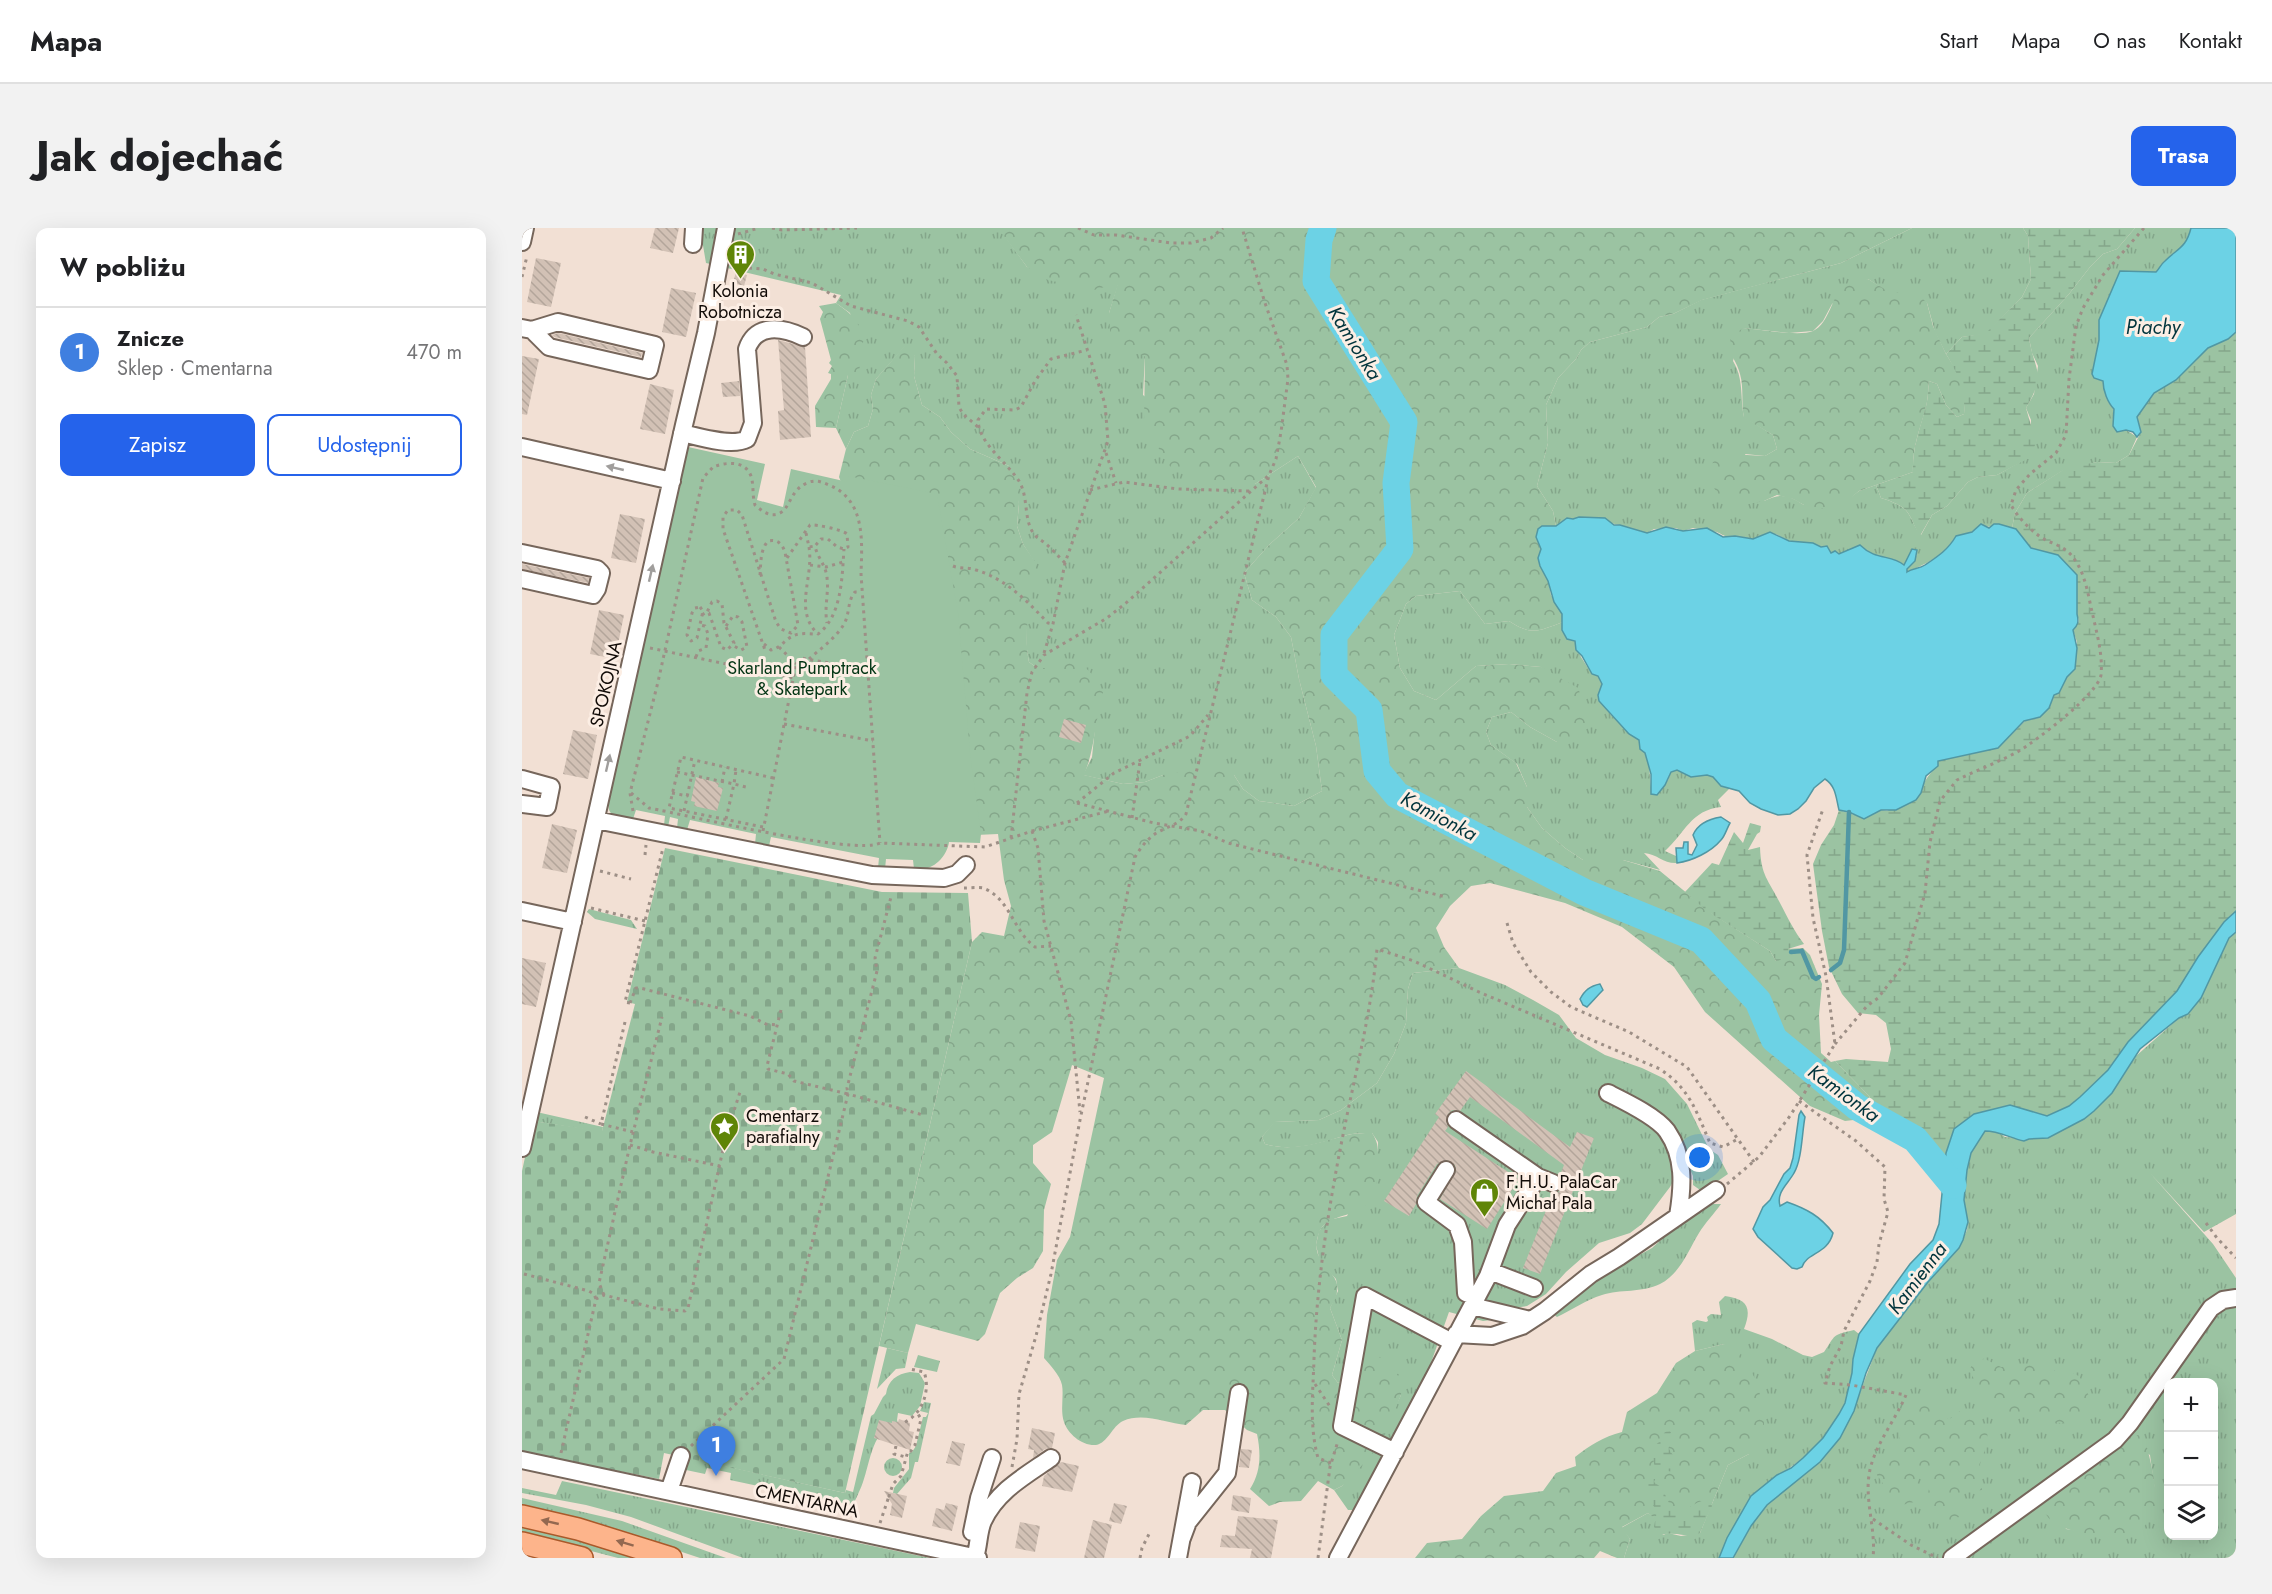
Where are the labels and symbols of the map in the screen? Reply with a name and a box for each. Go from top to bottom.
building icon: Kolonia Robotnicza [724,238,756,280]
place label: Kolonia Robotnicza [698,278,782,325]
water label: Kamionka [1320,301,1389,386]
water label: Piachy [2126,313,2182,342]
one-way arrow [605,463,624,472]
one-way arrow [647,563,656,582]
street label: SPOKOJNA [583,638,629,730]
park label: Skarland Pumptrack & Skatepark [727,655,877,702]
one-way arrow [604,753,613,772]
water label: Kamionka [1395,784,1482,849]
water label: Kamionka [1802,1057,1886,1129]
place label: Cmentarz parafialny [746,1103,820,1150]
place icon: Cmentarz parafialny [709,1110,741,1152]
your location [1685,1143,1714,1172]
place label: F.H.U. PalaCar Michał Pala [1506,1169,1618,1216]
shop icon: F.H.U. PalaCar Michał Pala [1469,1176,1501,1218]
water label: Kamienna [1881,1236,1954,1320]
pin: 1 [696,1426,736,1476]
street label: CMENTARNA [753,1477,861,1525]
one-way arrow [541,1517,559,1527]
one-way arrow [616,1538,634,1547]

